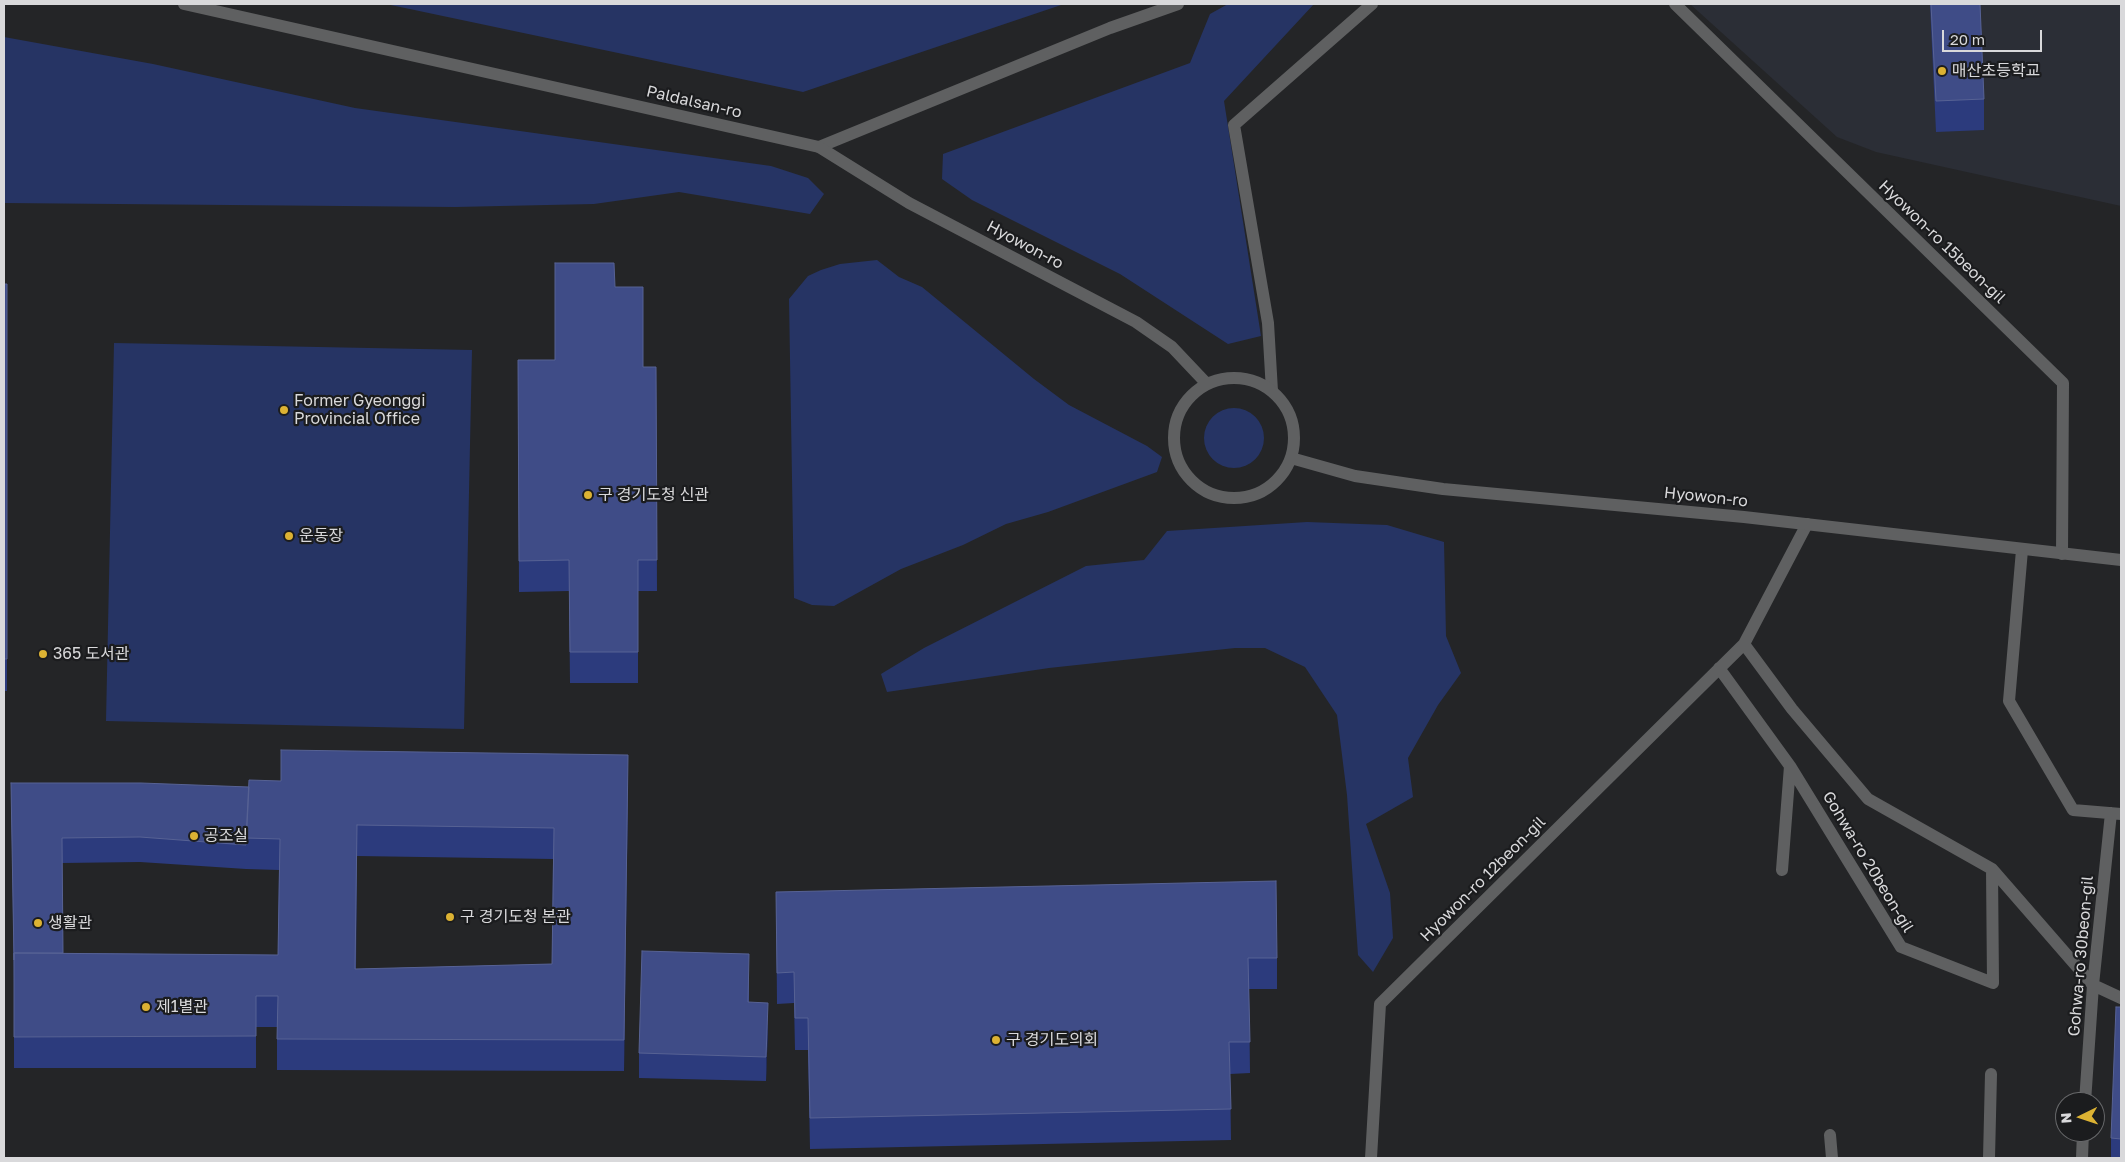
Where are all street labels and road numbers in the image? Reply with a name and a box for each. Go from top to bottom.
street label: Paldalsan-ro [644,82,744,122]
street label: Hyowon-ro 15beon-gil [1874,176,2010,308]
street label: Hyowon-ro [983,217,1067,273]
street label: Hyowon-ro [1663,483,1749,511]
street label: Gohwa-ro 20beon-gil [1818,788,1918,936]
street label: Hyowon-ro 12beon-gil [1416,812,1550,946]
street label: Gohwa-ro 30beon-gil [2064,875,2098,1037]

